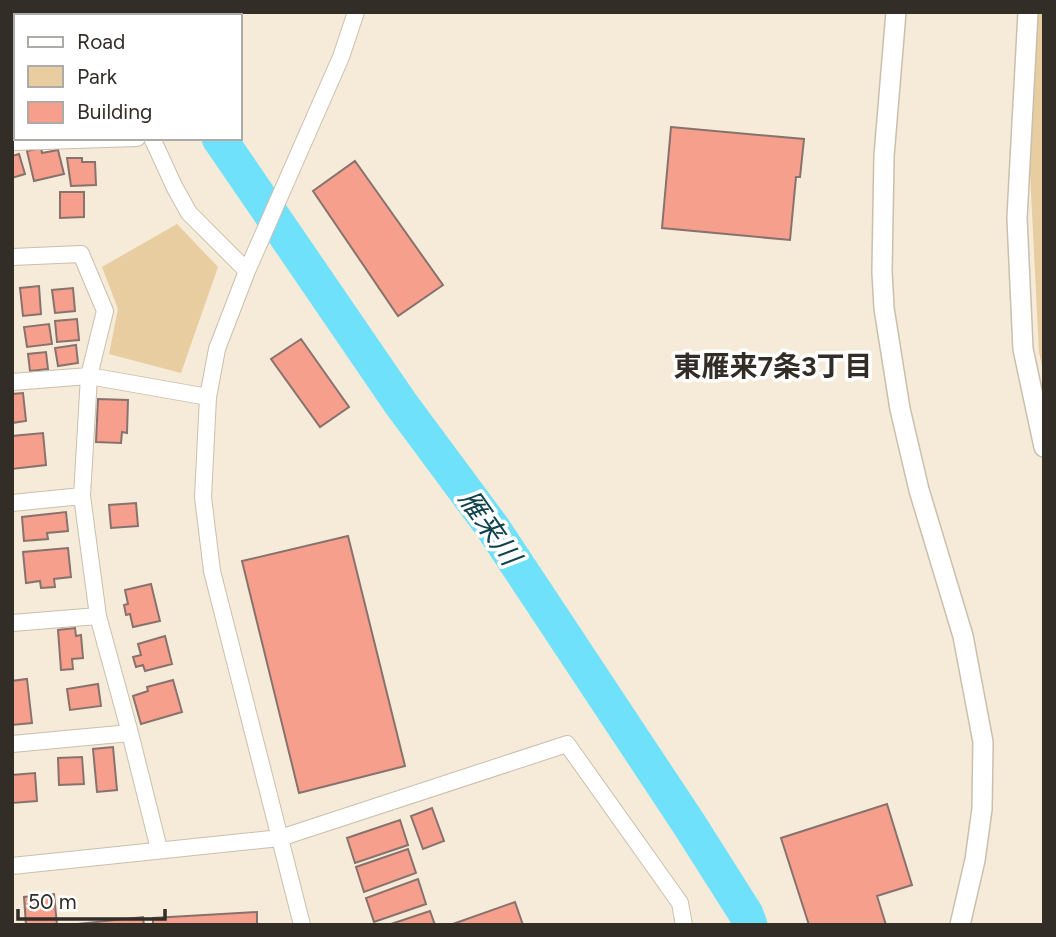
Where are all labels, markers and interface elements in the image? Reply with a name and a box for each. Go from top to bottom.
legend [14,14,242,140]
text: Road [77,29,125,54]
text: Park [77,64,118,89]
text: Building [77,99,152,124]
district label: 東雁来7条3丁目 [673,349,873,383]
water label: 雁来川 [452,483,530,574]
scale bar [18,878,164,922]
text: 50 m [28,889,77,914]

